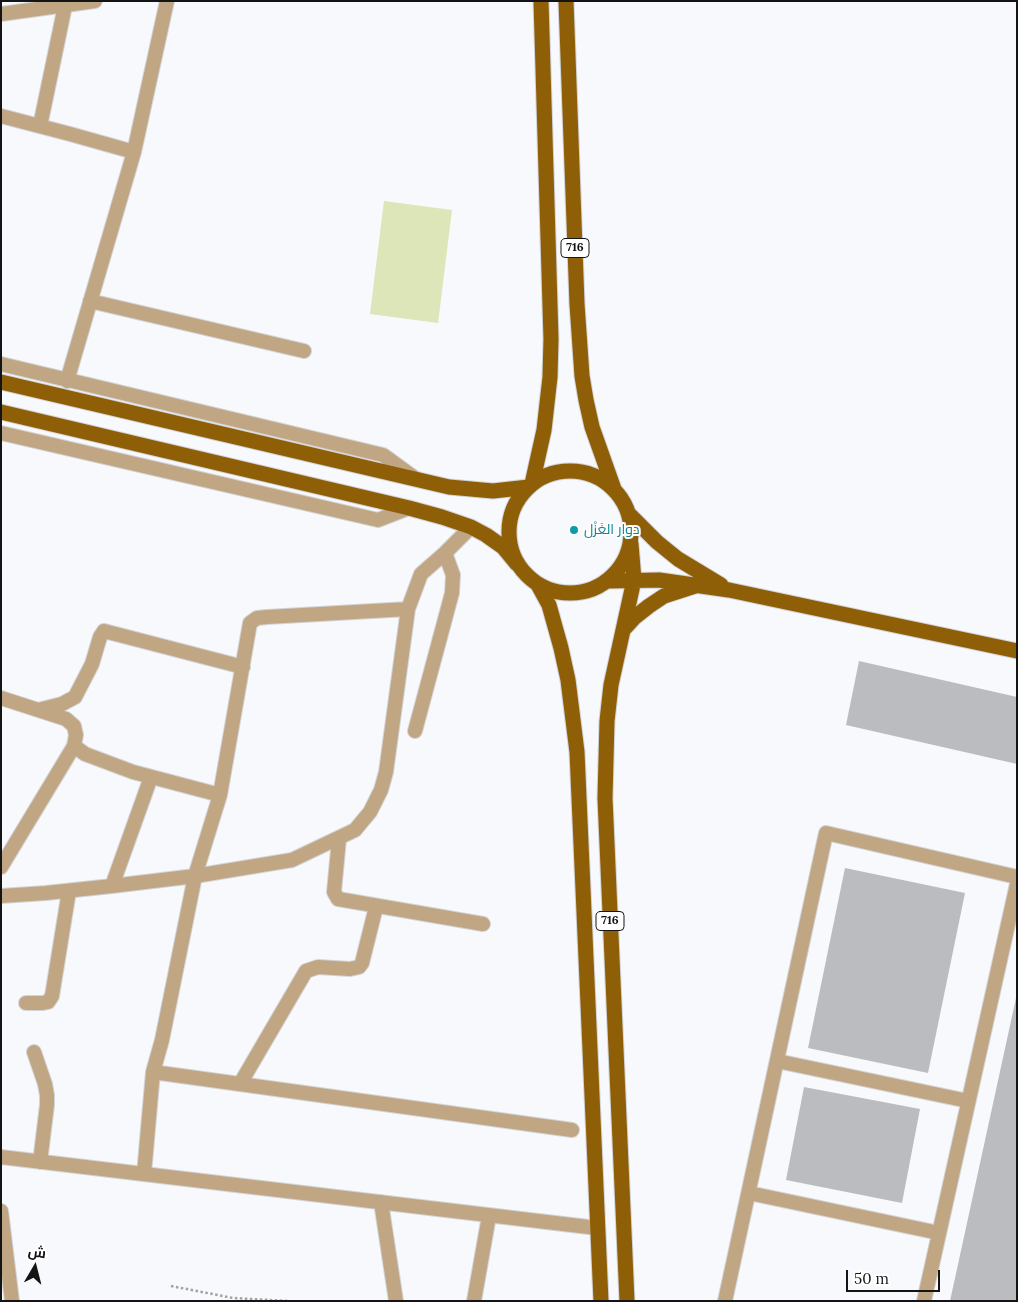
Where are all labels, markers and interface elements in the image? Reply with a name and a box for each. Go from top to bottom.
road number: 716 [561,238,589,258]
place label: دوار الغَزْل [584,522,640,538]
marker: دوار الغَزْل [568,524,580,536]
road number: 716 [596,911,624,930]
north arrow [10,1242,60,1292]
text: ش [27,1242,47,1262]
scale bar [848,1260,942,1292]
text: 50 m [854,1269,889,1288]

